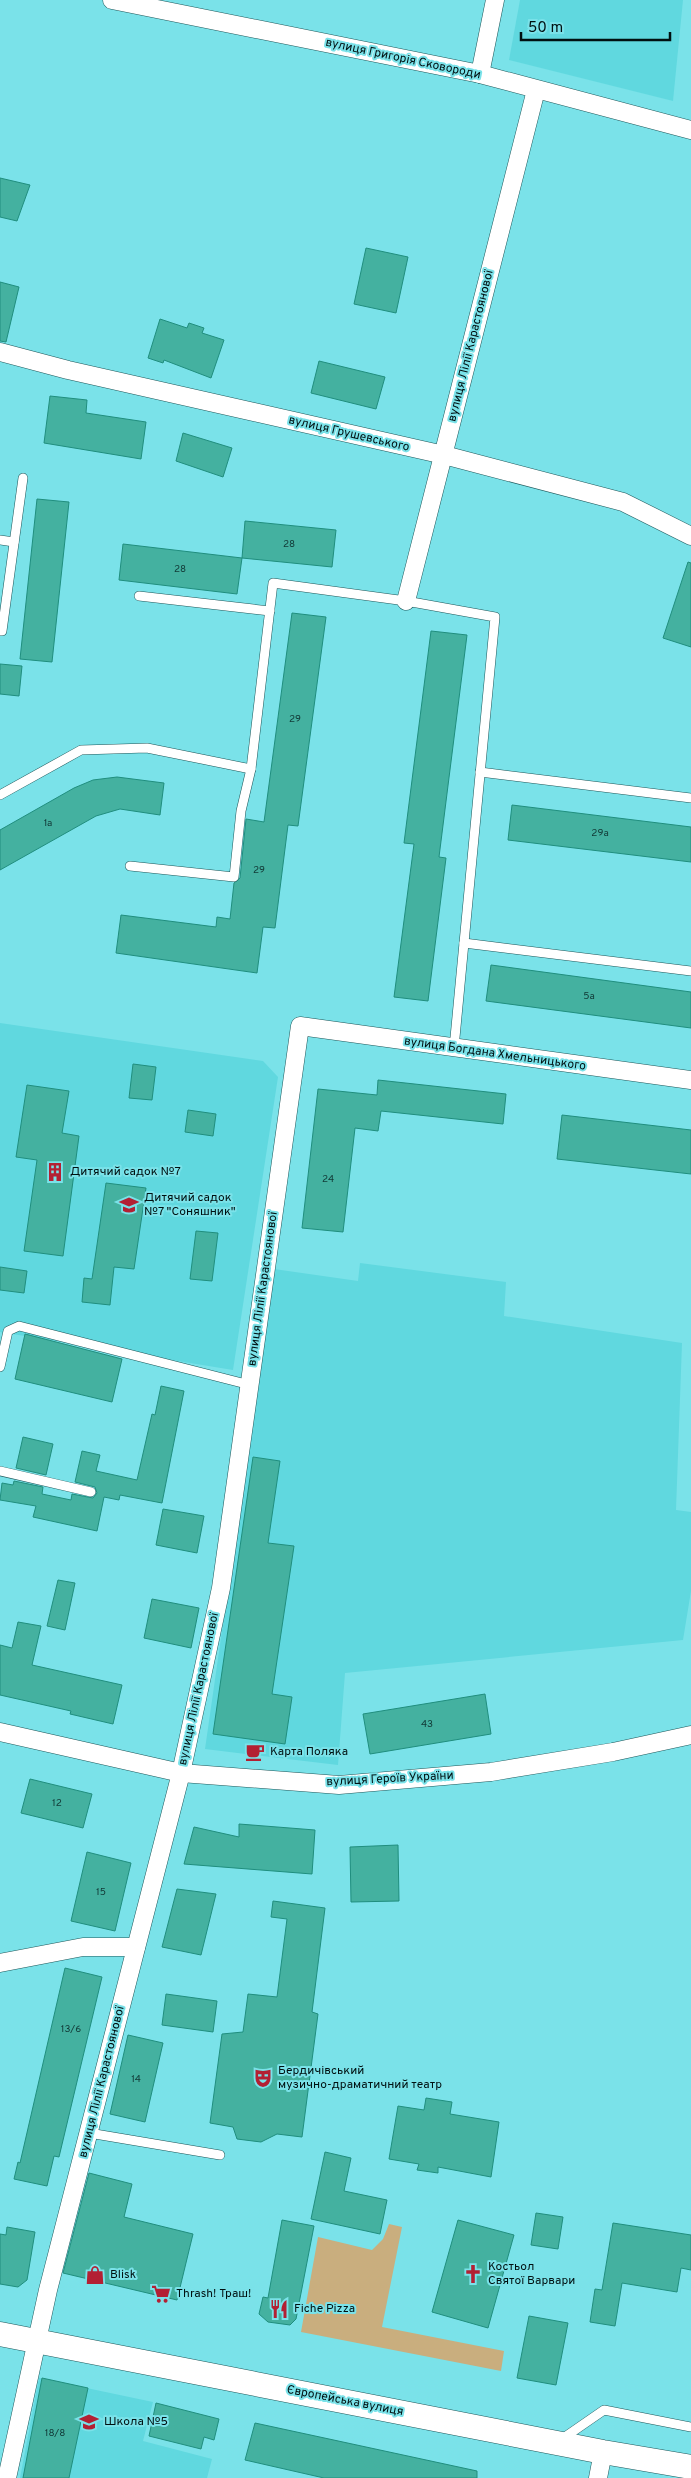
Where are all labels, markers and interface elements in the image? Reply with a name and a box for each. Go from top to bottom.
scale bar [521,10,670,42]
text: 50 m [528,19,563,38]
street label: вулиця Григорія Сковороди [324,35,482,83]
street label: вулиця Лілії Карастоянової [444,268,498,424]
street label: вулиця Грушевського [287,412,411,456]
house number: 28 [283,538,295,551]
house number: 28 [174,563,186,576]
house number: 29 [289,713,301,726]
house number: 1а [44,817,52,830]
house number: 29а [591,827,609,840]
house number: 29 [253,864,265,877]
house number: 5а [583,990,595,1003]
street label: вулиця Богдана Хмельницького [403,1033,587,1075]
building icon: Дитячий садок №7 [44,1161,66,1183]
place label: Дитячий садок №7 [70,1164,181,1180]
house number: 24 [322,1173,334,1186]
place label: Дитячий садок №7 "Соняшник" [144,1190,236,1220]
school or university icon: Дитячий садок №7 "Соняшник" [118,1194,140,1216]
street label: вулиця Лілії Карастоянової [244,1210,282,1367]
street label: вулиця Лілії Карастоянової [175,1610,223,1767]
house number: 43 [421,1718,433,1731]
cafe icon: Карта Поляка [244,1741,266,1763]
place label: Карта Поляка [270,1744,348,1760]
street label: вулиця Героїв України [326,1768,454,1790]
house number: 12 [52,1797,62,1810]
house number: 15 [96,1886,106,1899]
street label: вулиця Лілії Карастоянової [75,2004,129,2160]
house number: 13/6 [61,2023,81,2036]
place label: Бердичівський музично-драматичний театр [278,2063,442,2093]
theatre icon: Бердичівський музично-драматичний театр [252,2067,274,2089]
house number: 14 [131,2073,141,2086]
place label: Костьол Святої Варвари [488,2259,575,2289]
church icon: Костьол Святої Варвари [462,2263,484,2285]
shop icon: Blisk [84,2264,106,2286]
place label: Blisk [110,2267,136,2283]
supermarket icon: Thrash! Траш! [150,2283,172,2305]
place label: Thrash! Траш! [176,2286,251,2302]
restaurant icon: Fiche Pizza [268,2298,290,2320]
place label: Fiche Pizza [294,2301,355,2317]
street label: Європейська вулиця [285,2382,405,2420]
school or university icon: Школа №5 [78,2411,100,2433]
place label: Школа №5 [104,2414,168,2430]
house number: 18/8 [45,2427,65,2440]

